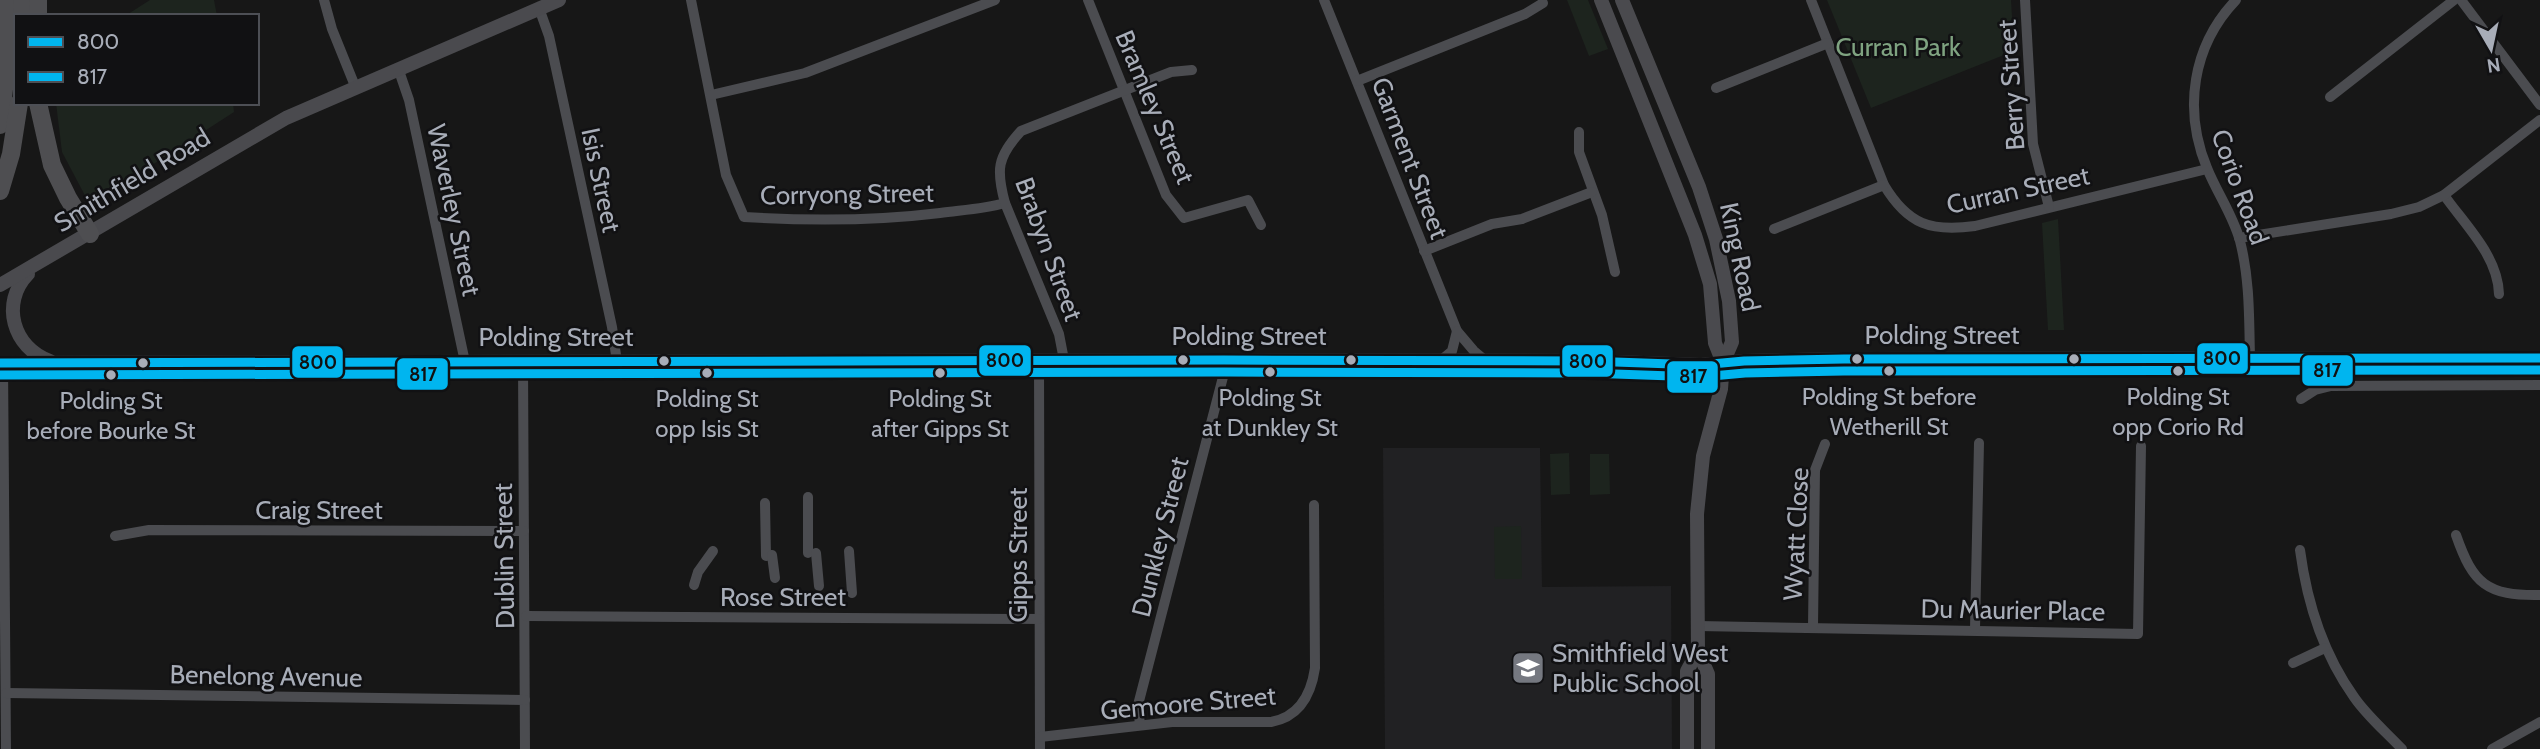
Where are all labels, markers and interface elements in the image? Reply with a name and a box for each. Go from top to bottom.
legend [14,14,259,105]
north arrow [2456,14,2526,84]
street label: Berry Street [1990,18,2032,151]
street label: Bramley Street [1108,25,1202,189]
text: 800 [77,29,119,54]
park label: Curran Park [1835,31,1961,63]
text: N [2485,53,2502,78]
text: 817 [77,64,108,89]
street label: Garment Street [1365,73,1455,243]
street label: Smithfield Road [48,121,216,239]
street label: Waverley Street [420,121,488,299]
street label: Isis Street [574,125,628,235]
street label: Corio Road [2204,125,2276,249]
street label: Curran Street [1944,159,2093,221]
street label: Brabyn Street [1008,173,1090,325]
street label: Corryong Street [760,176,934,212]
street label: King Road [1713,200,1767,314]
street label: Polding Street [1865,319,2020,351]
street label: Polding Street [1172,320,1327,352]
street label: Polding Street [479,321,634,353]
line badge: 800 [2196,342,2249,375]
line badge: 800 [978,344,1032,377]
line badge: 800 [1561,344,1614,378]
line badge: 800 [291,345,344,379]
text: 800 [2203,347,2241,370]
text: 800 [986,349,1024,372]
text: 800 [1569,350,1607,373]
text: 800 [299,351,337,374]
unlabelled marker [1850,352,1864,366]
unlabelled marker [2067,352,2081,366]
unlabelled marker [1176,353,1190,367]
unlabelled marker [1344,353,1358,367]
unlabelled marker [657,354,671,368]
line badge: 817 [2301,354,2354,387]
unlabelled marker [136,356,150,370]
line badge: 817 [396,357,449,391]
text: 817 [2313,359,2341,382]
line badge: 817 [1666,360,1719,394]
text: 817 [409,363,437,386]
marker: Polding St before Wetherill St [1882,364,1896,378]
marker: Polding St opp Corio Rd [2171,364,2185,378]
marker: Polding St at Dunkley St [1263,365,1277,379]
text: 817 [1679,365,1707,388]
marker: Polding St opp Isis St [700,366,714,380]
marker: Polding St after Gipps St [933,366,947,380]
marker: Polding St before Bourke St [104,368,118,382]
place label: Polding St before Wetherill St [1802,382,1976,441]
place label: Polding St opp Corio Rd [2112,382,2244,441]
place label: Polding St at Dunkley St [1202,383,1338,442]
place label: Polding St opp Isis St [655,384,759,443]
place label: Polding St after Gipps St [871,384,1009,443]
place label: Polding St before Bourke St [27,386,195,445]
street label: Dunkley Street [1125,454,1195,620]
street label: Wyatt Close [1777,467,1815,601]
street label: Dublin Street [487,483,521,629]
street label: Gipps Street [1002,487,1034,623]
street label: Craig Street [255,494,383,526]
street label: Rose Street [720,581,846,613]
street label: Du Maurier Place [1920,592,2106,628]
place label: Smithfield West Public School [1552,637,1728,699]
school or university icon: Smithfield West Public School [1509,649,1547,687]
street label: Benelong Avenue [169,658,363,694]
street label: Gemoore Street [1099,679,1277,727]

